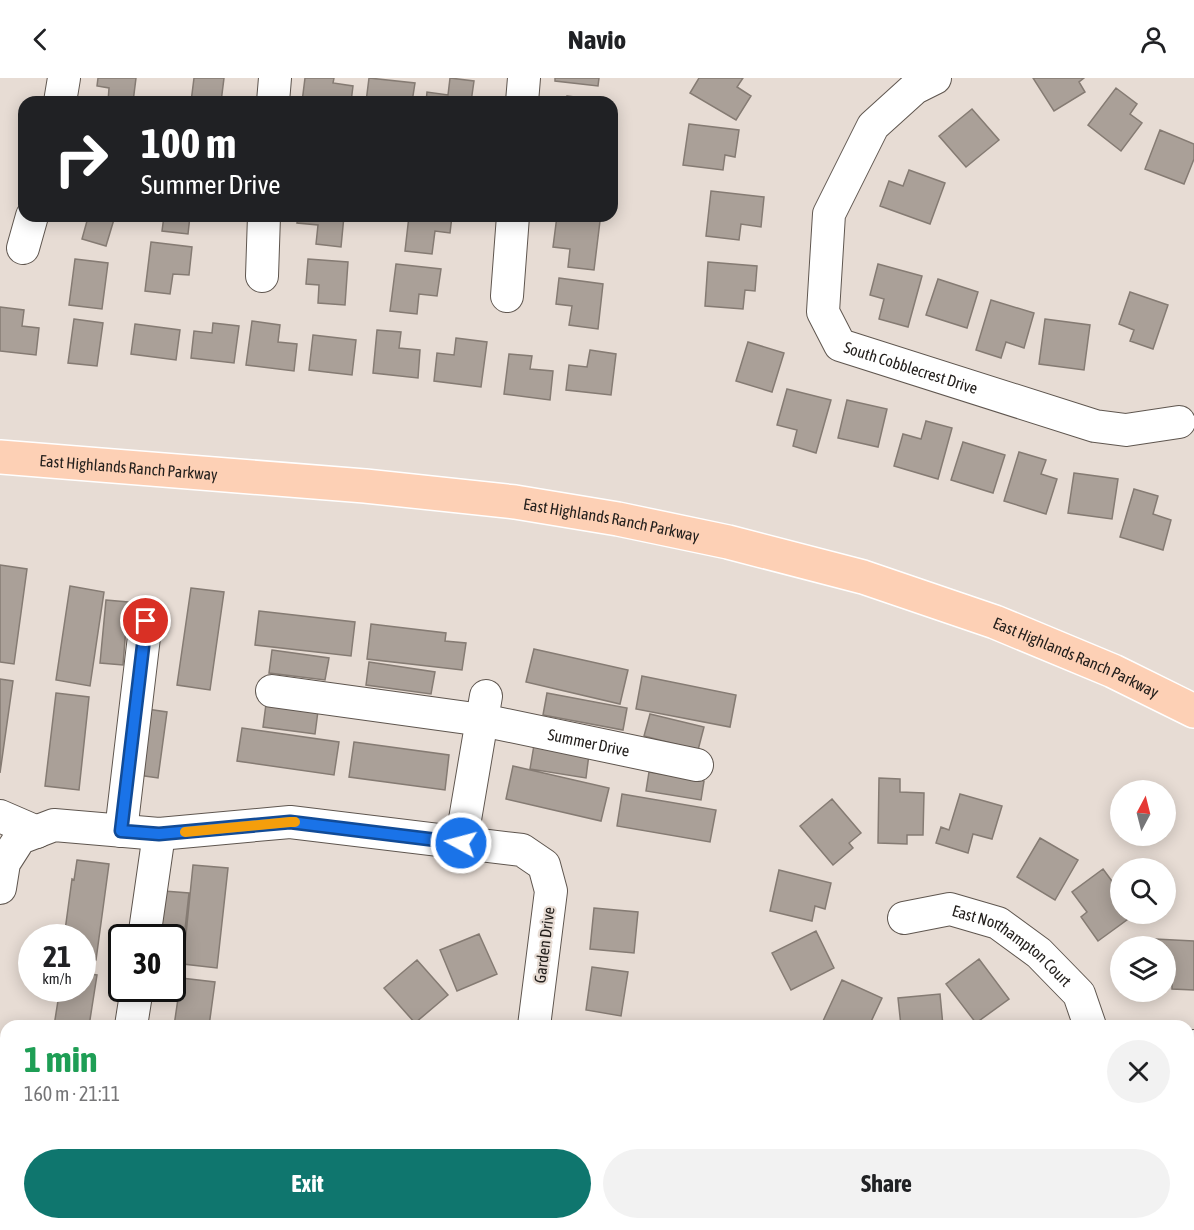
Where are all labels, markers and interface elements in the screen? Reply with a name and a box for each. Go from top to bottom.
icon: back [24,23,57,56]
icon: person [1137,23,1170,56]
text: Navio [568,24,626,55]
text: 100 m [141,119,236,167]
icon: right [42,120,120,198]
text: Summer Drive [141,169,281,200]
street label: South Cobblecrest Drive [842,338,980,397]
street label: East Highlands Ranch Parkway [39,451,219,484]
street label: East Highlands Ranch Parkway [522,495,701,546]
pin [120,595,171,646]
icon: arrive [129,604,162,637]
street label: East Highlands Ranch Parkway [991,613,1162,702]
street label: Summer Drive [546,725,631,760]
north arrow [1110,780,1176,846]
map controls [1110,780,1176,1002]
position arrow [429,811,493,875]
button: search [1110,858,1176,924]
street label: East Northampton Court [950,901,1076,990]
street label: Garden Drive [530,906,558,984]
speed limit sign: 30 [108,924,186,1002]
button: layers [1110,936,1176,1002]
text: 21 [43,939,71,973]
text: km/h [42,970,72,987]
text: 1 min [24,1038,98,1080]
button: close [1107,1040,1170,1103]
text: 160 m · 21:11 [24,1082,120,1105]
button: Exit [24,1149,591,1218]
button: Share [603,1149,1170,1218]

